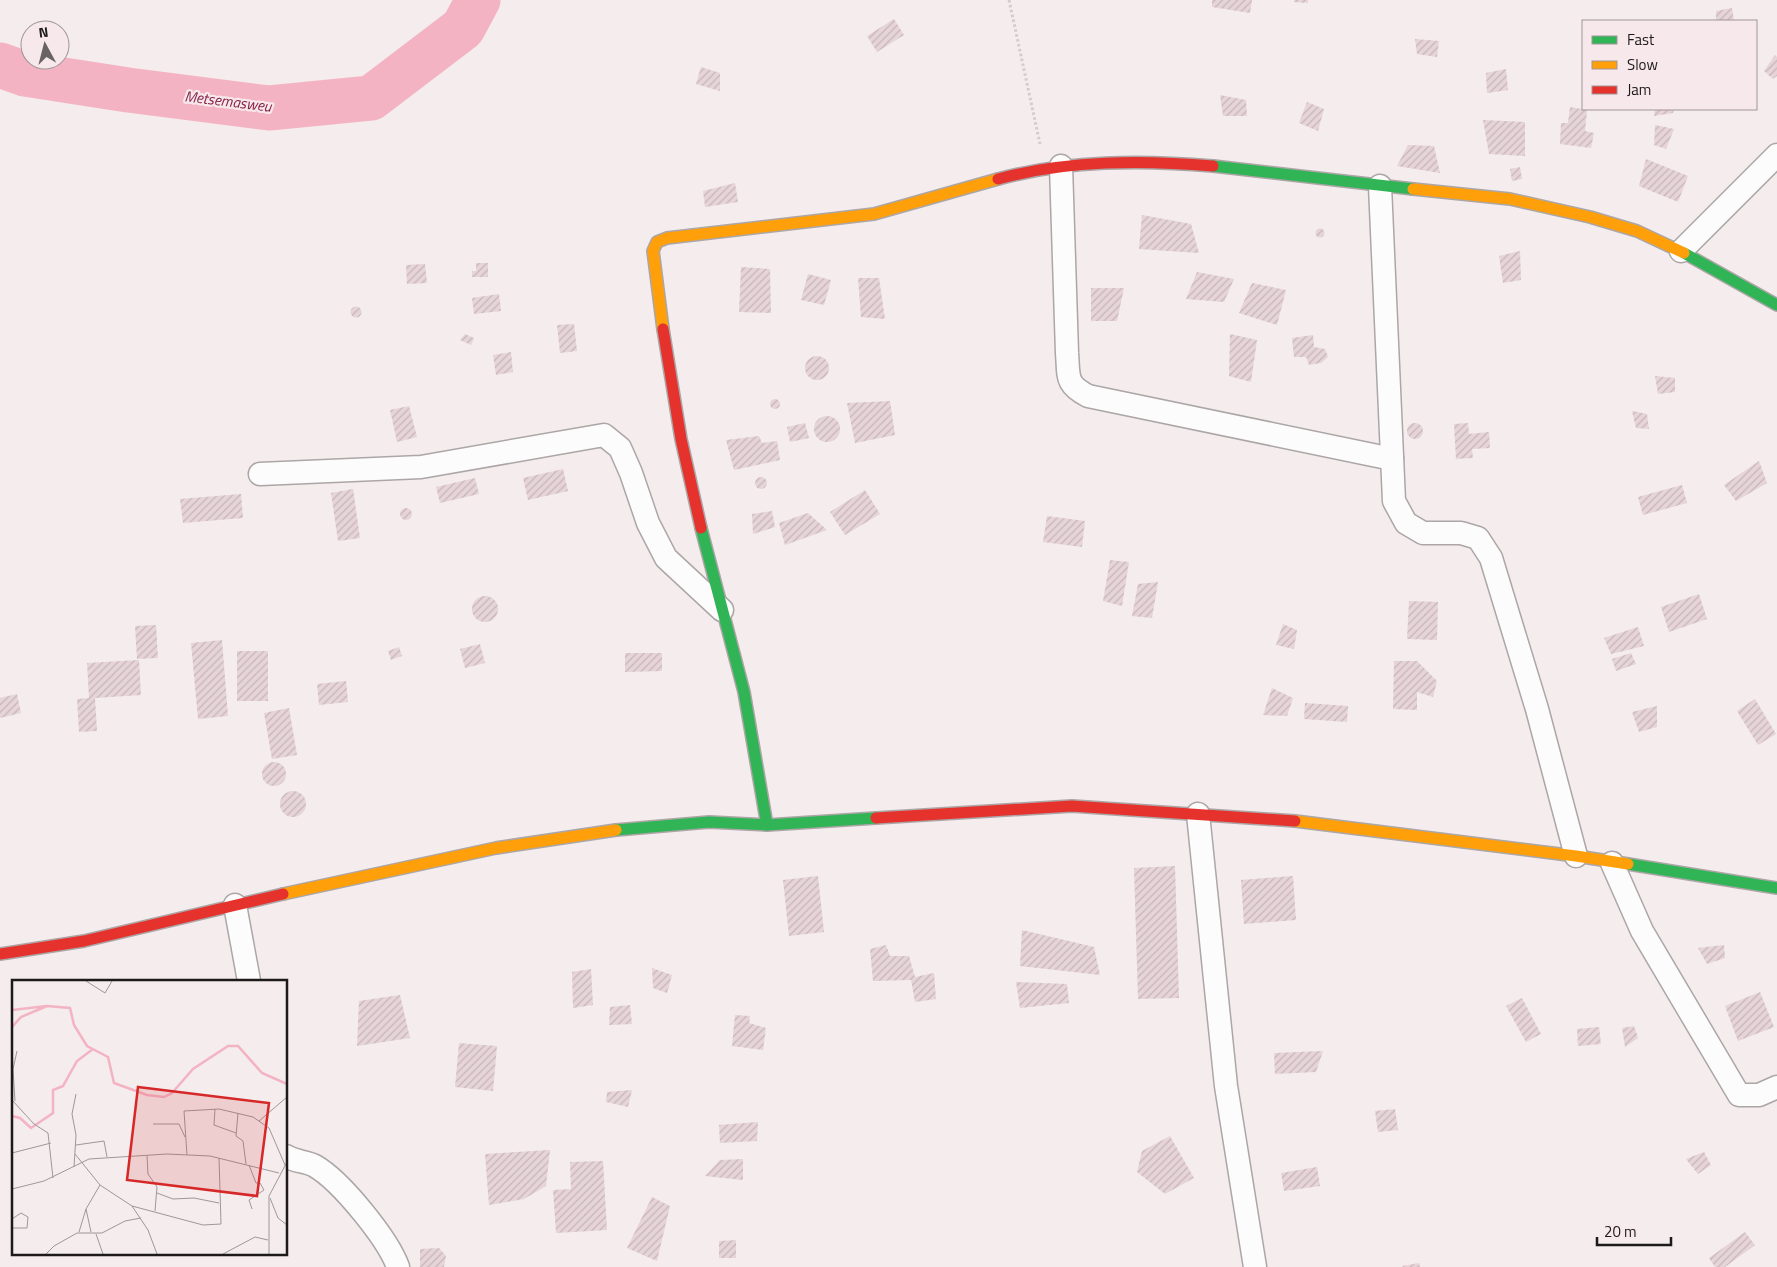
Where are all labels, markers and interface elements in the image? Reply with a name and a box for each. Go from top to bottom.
north arrow [20,20,70,70]
legend [1582,20,1757,110]
text: N [37,21,49,43]
text: Fast [1627,28,1655,51]
text: Slow [1627,53,1658,76]
text: Jam [1627,78,1651,101]
water label: Metsemasweu [183,84,274,118]
inset map [12,980,288,1254]
scale bar [1597,1214,1671,1246]
text: 20 m [1604,1220,1637,1243]

